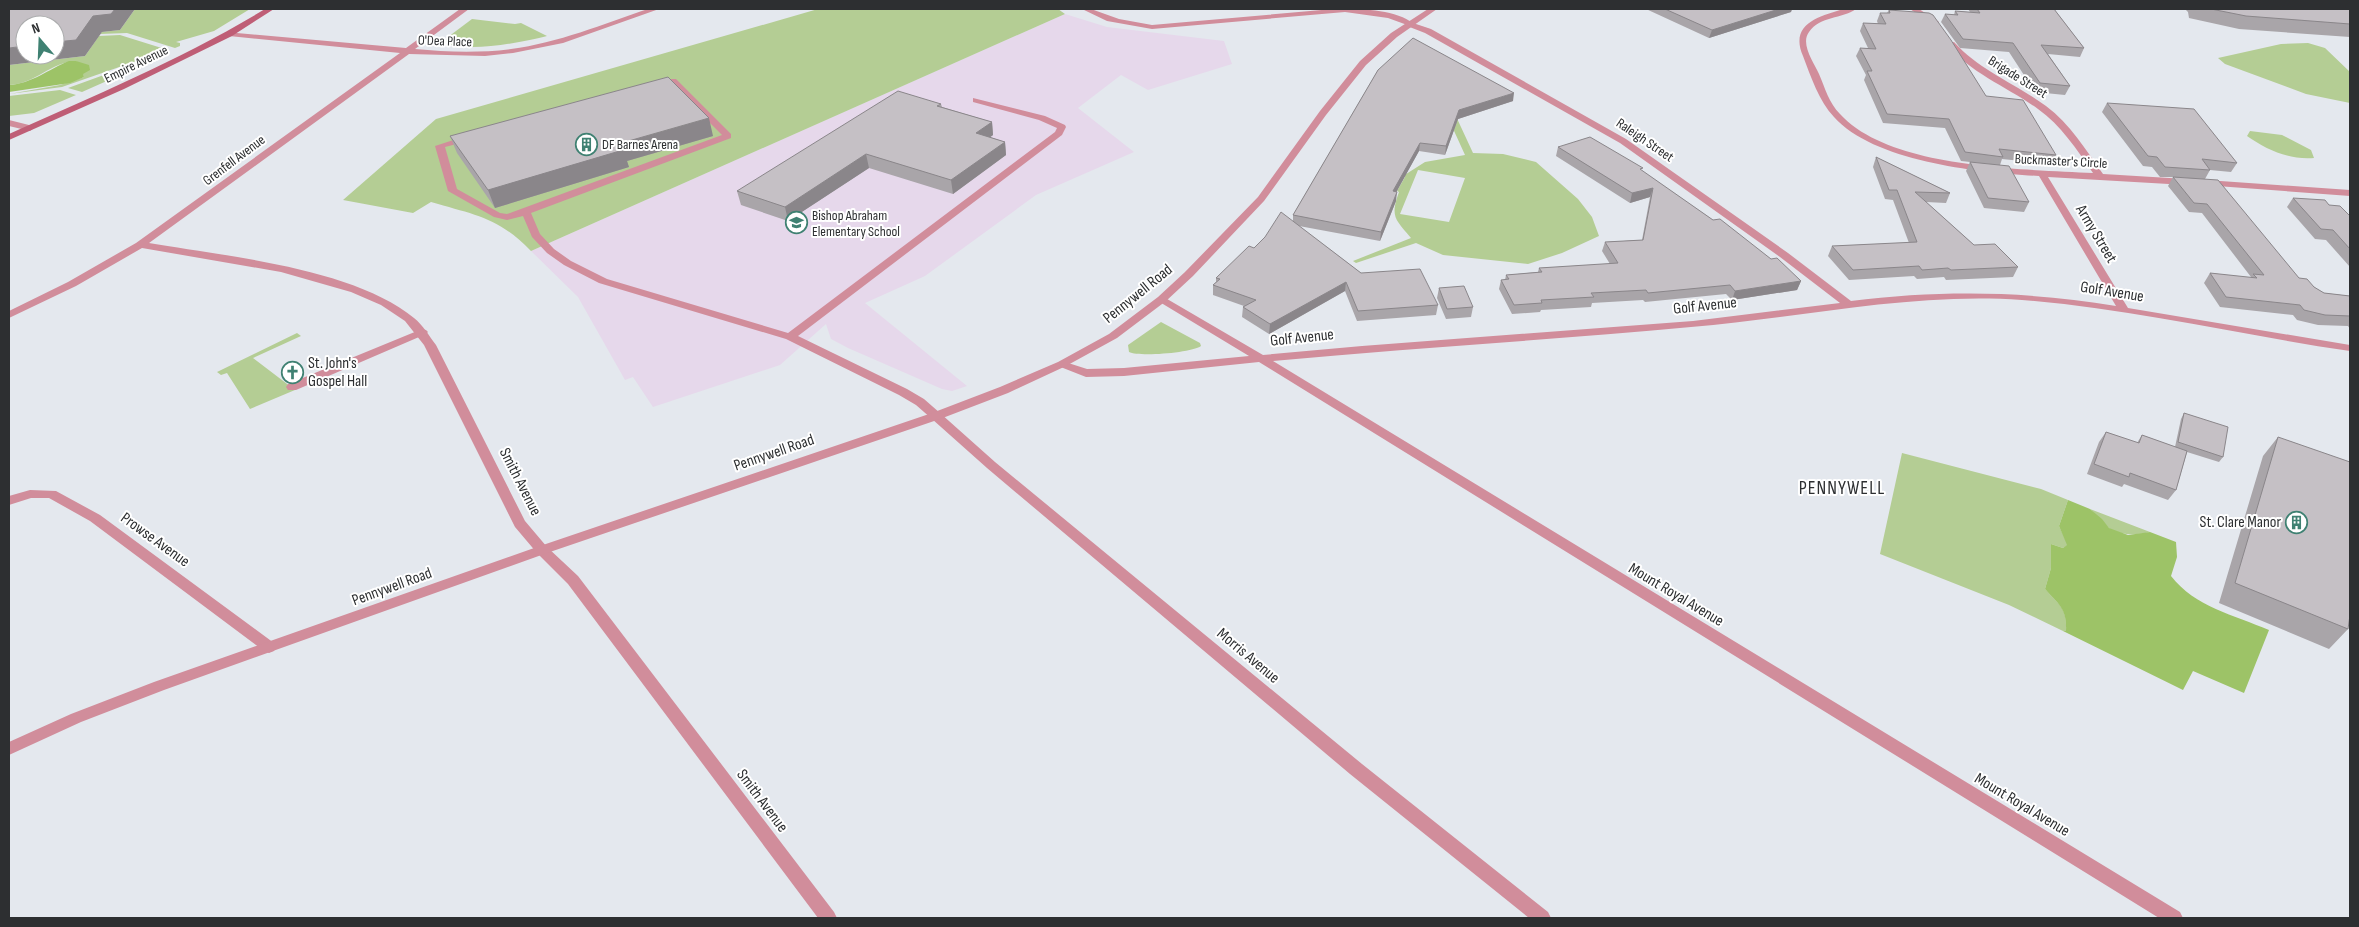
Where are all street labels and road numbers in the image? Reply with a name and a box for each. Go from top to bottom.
street label: O'Dea Place [418,32,472,50]
street label: Empire Avenue [101,41,171,87]
street label: Brigade Street [1985,52,2051,102]
street label: Raleigh Street [1613,115,1677,165]
street label: Grenfell Avenue [200,131,268,189]
street label: Buckmaster's Circle [2014,150,2108,172]
street label: Army Street [2071,201,2121,267]
street label: Pennywell Road [1100,260,1176,328]
street label: Golf Avenue [2079,278,2145,306]
street label: Golf Avenue [1672,293,1738,319]
street label: Golf Avenue [1269,325,1335,351]
street label: Pennywell Road [731,430,817,476]
street label: Smith Avenue [495,445,545,519]
street label: Prowse Avenue [117,509,193,571]
street label: Mount Royal Avenue [1625,559,1727,631]
street label: Pennywell Road [350,564,434,610]
street label: Morris Avenue [1213,624,1283,688]
street label: Smith Avenue [732,766,792,836]
street label: Mount Royal Avenue [1971,769,2073,841]

